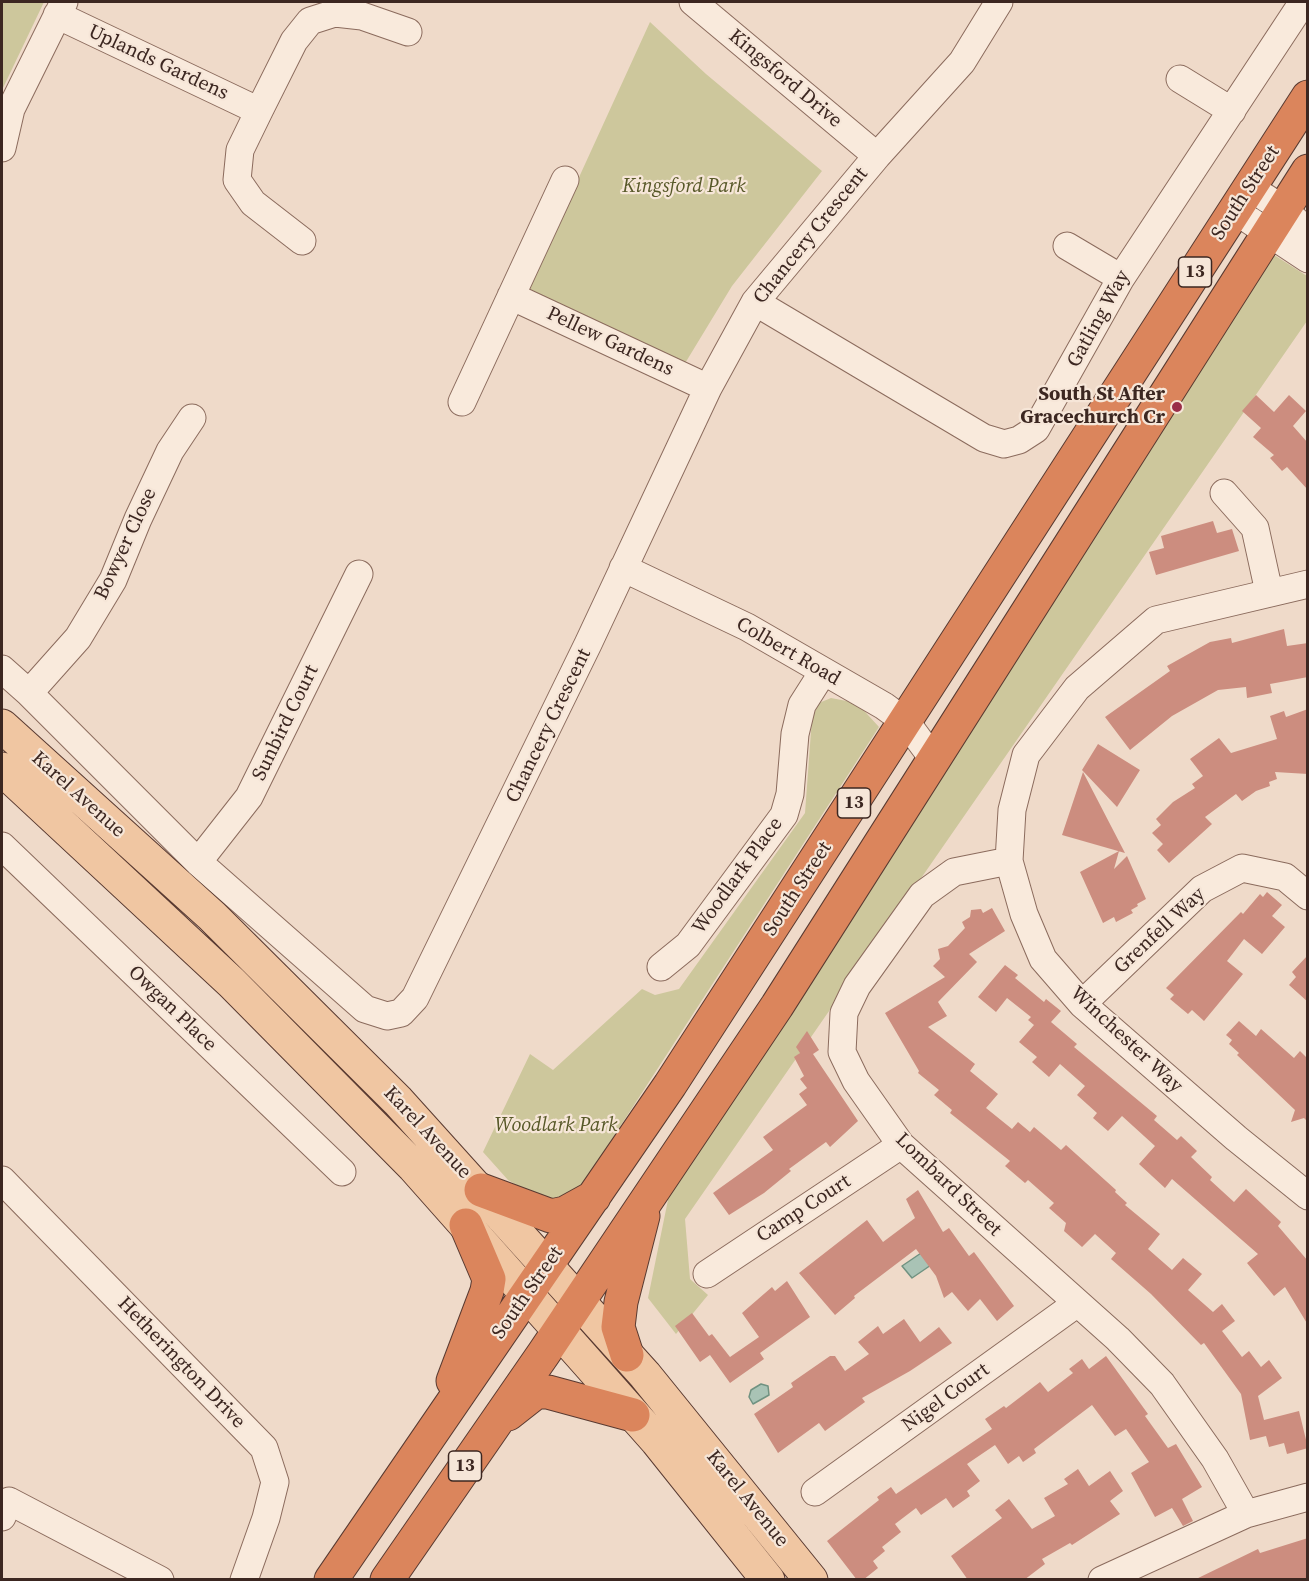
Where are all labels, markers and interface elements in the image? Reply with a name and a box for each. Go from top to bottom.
street label: Uplands Gardens [84,20,232,106]
street label: Kingsford Drive [723,25,847,133]
street label: South Street [1207,141,1285,245]
street label: Chancery Crescent [749,163,873,309]
park label: Kingsford Park [622,175,746,199]
road number: 13 [1178,257,1212,287]
street label: Gatling Way [1062,266,1136,372]
street label: Pellew Gardens [543,302,677,382]
place label: South St After Gracechurch Cr [1020,383,1165,430]
marker: South St After Gracechurch Cr [1170,400,1184,414]
street label: Bowyer Close [90,484,162,604]
street label: Colbert Road [732,613,844,691]
street label: Chancery Crescent [501,645,597,807]
street label: Sunbird Court [248,661,324,785]
street label: Karel Avenue [26,747,130,843]
road number: 13 [838,788,870,818]
street label: Woodlark Place [688,813,788,939]
street label: South Street [759,837,837,941]
street label: Grenfell Way [1110,883,1210,979]
street label: Owgan Place [123,961,221,1057]
street label: Winchester Way [1065,982,1187,1098]
street label: Karel Avenue [378,1082,476,1184]
park label: Woodlark Park [495,1114,617,1138]
street label: Lombard Street [890,1128,1006,1242]
street label: Camp Court [753,1170,855,1248]
street label: South Street [487,1242,569,1344]
street label: Hetherington Drive [112,1292,250,1434]
street label: Nigel Court [898,1358,994,1438]
street label: Karel Avenue [701,1446,793,1552]
road number: 13 [448,1451,482,1481]

